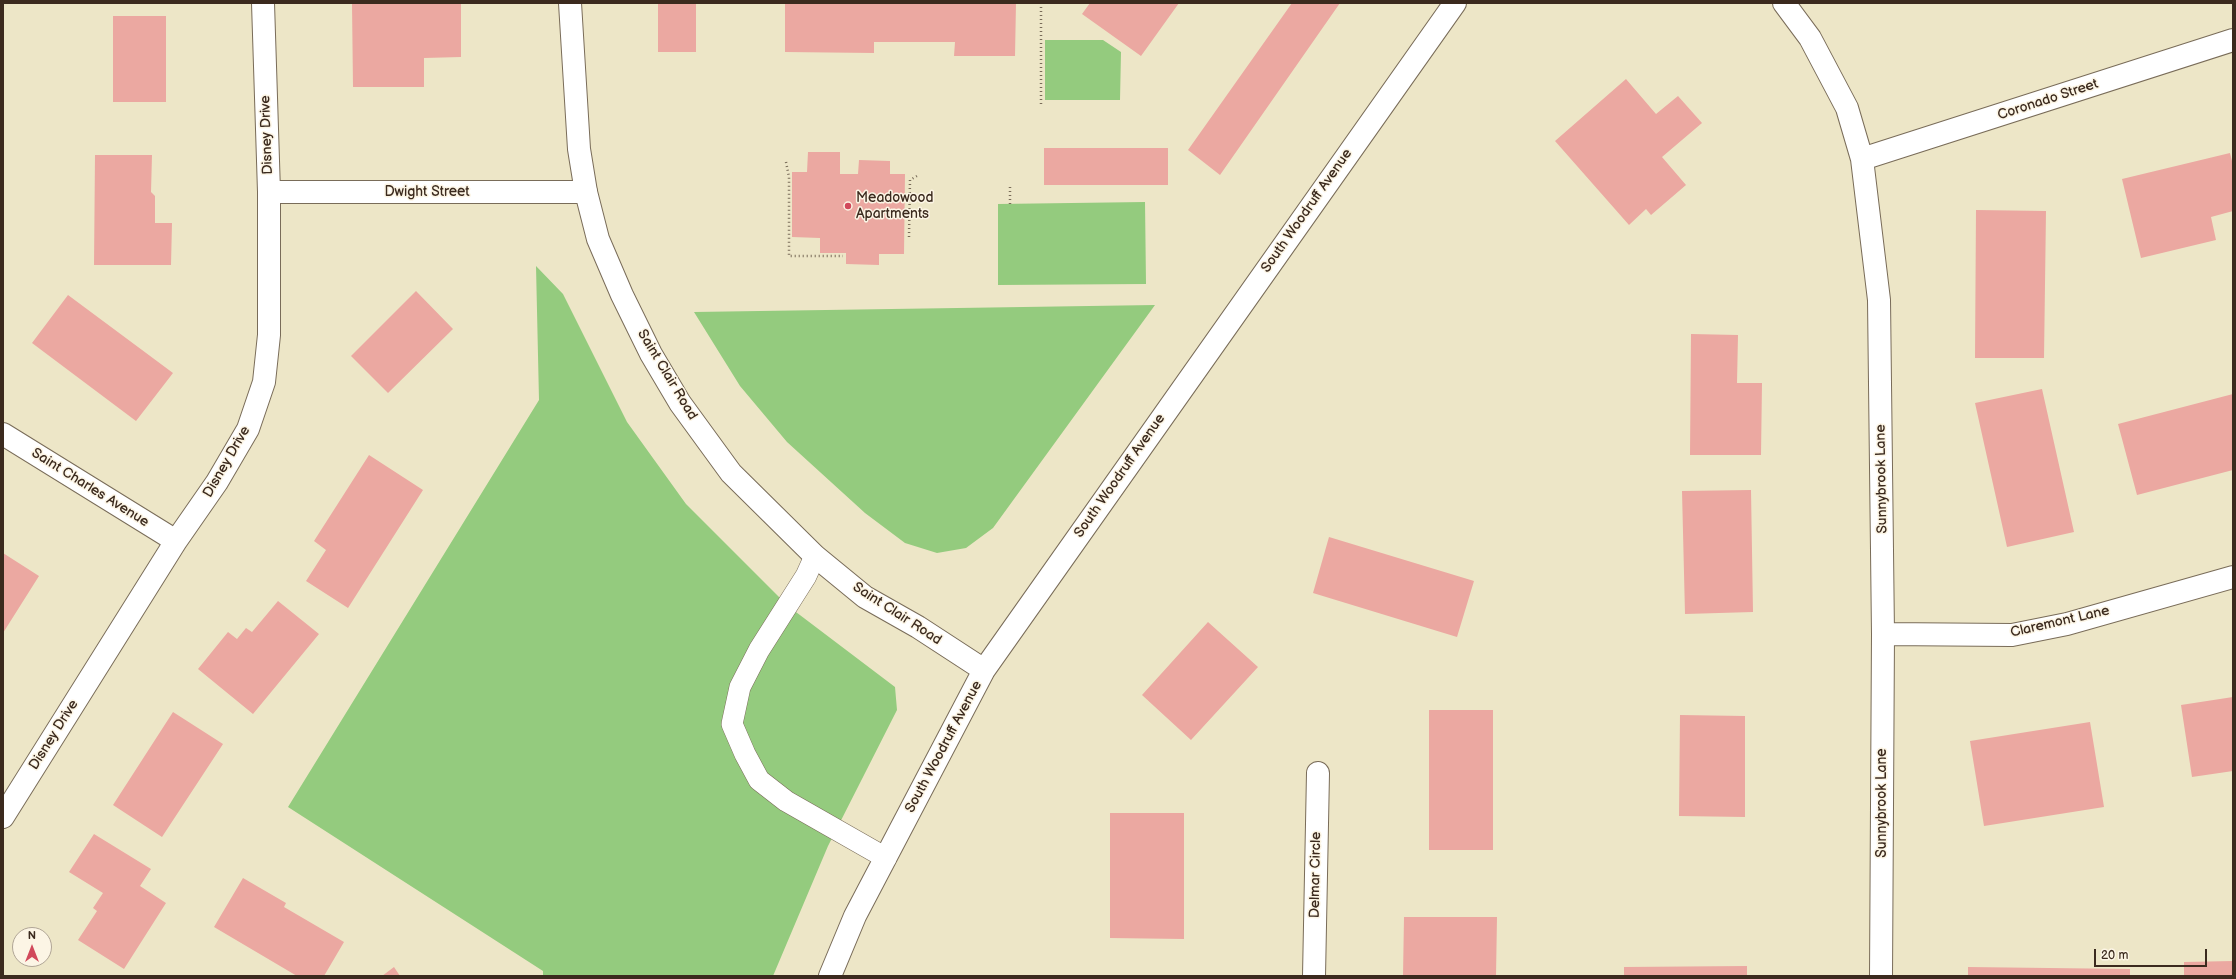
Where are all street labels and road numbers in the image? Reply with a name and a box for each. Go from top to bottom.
street label: Coronado Street [1996,76,2100,124]
street label: Disney Drive [257,95,277,175]
street label: South Woodruff Avenue [1258,146,1356,276]
street label: Dwight Street [384,184,470,200]
street label: Saint Clair Road [633,327,701,423]
street label: South Woodruff Avenue [1071,411,1169,541]
street label: Disney Drive [200,423,254,501]
street label: Sunnybrook Lane [1873,424,1891,534]
street label: Saint Charles Avenue [28,445,152,531]
street label: Saint Clair Road [849,579,945,649]
street label: Claremont Lane [2009,602,2111,642]
street label: South Woodruff Avenue [902,678,986,816]
street label: Disney Drive [26,697,82,773]
street label: Sunnybrook Lane [1874,748,1890,858]
street label: Delmar Circle [1307,832,1325,918]

